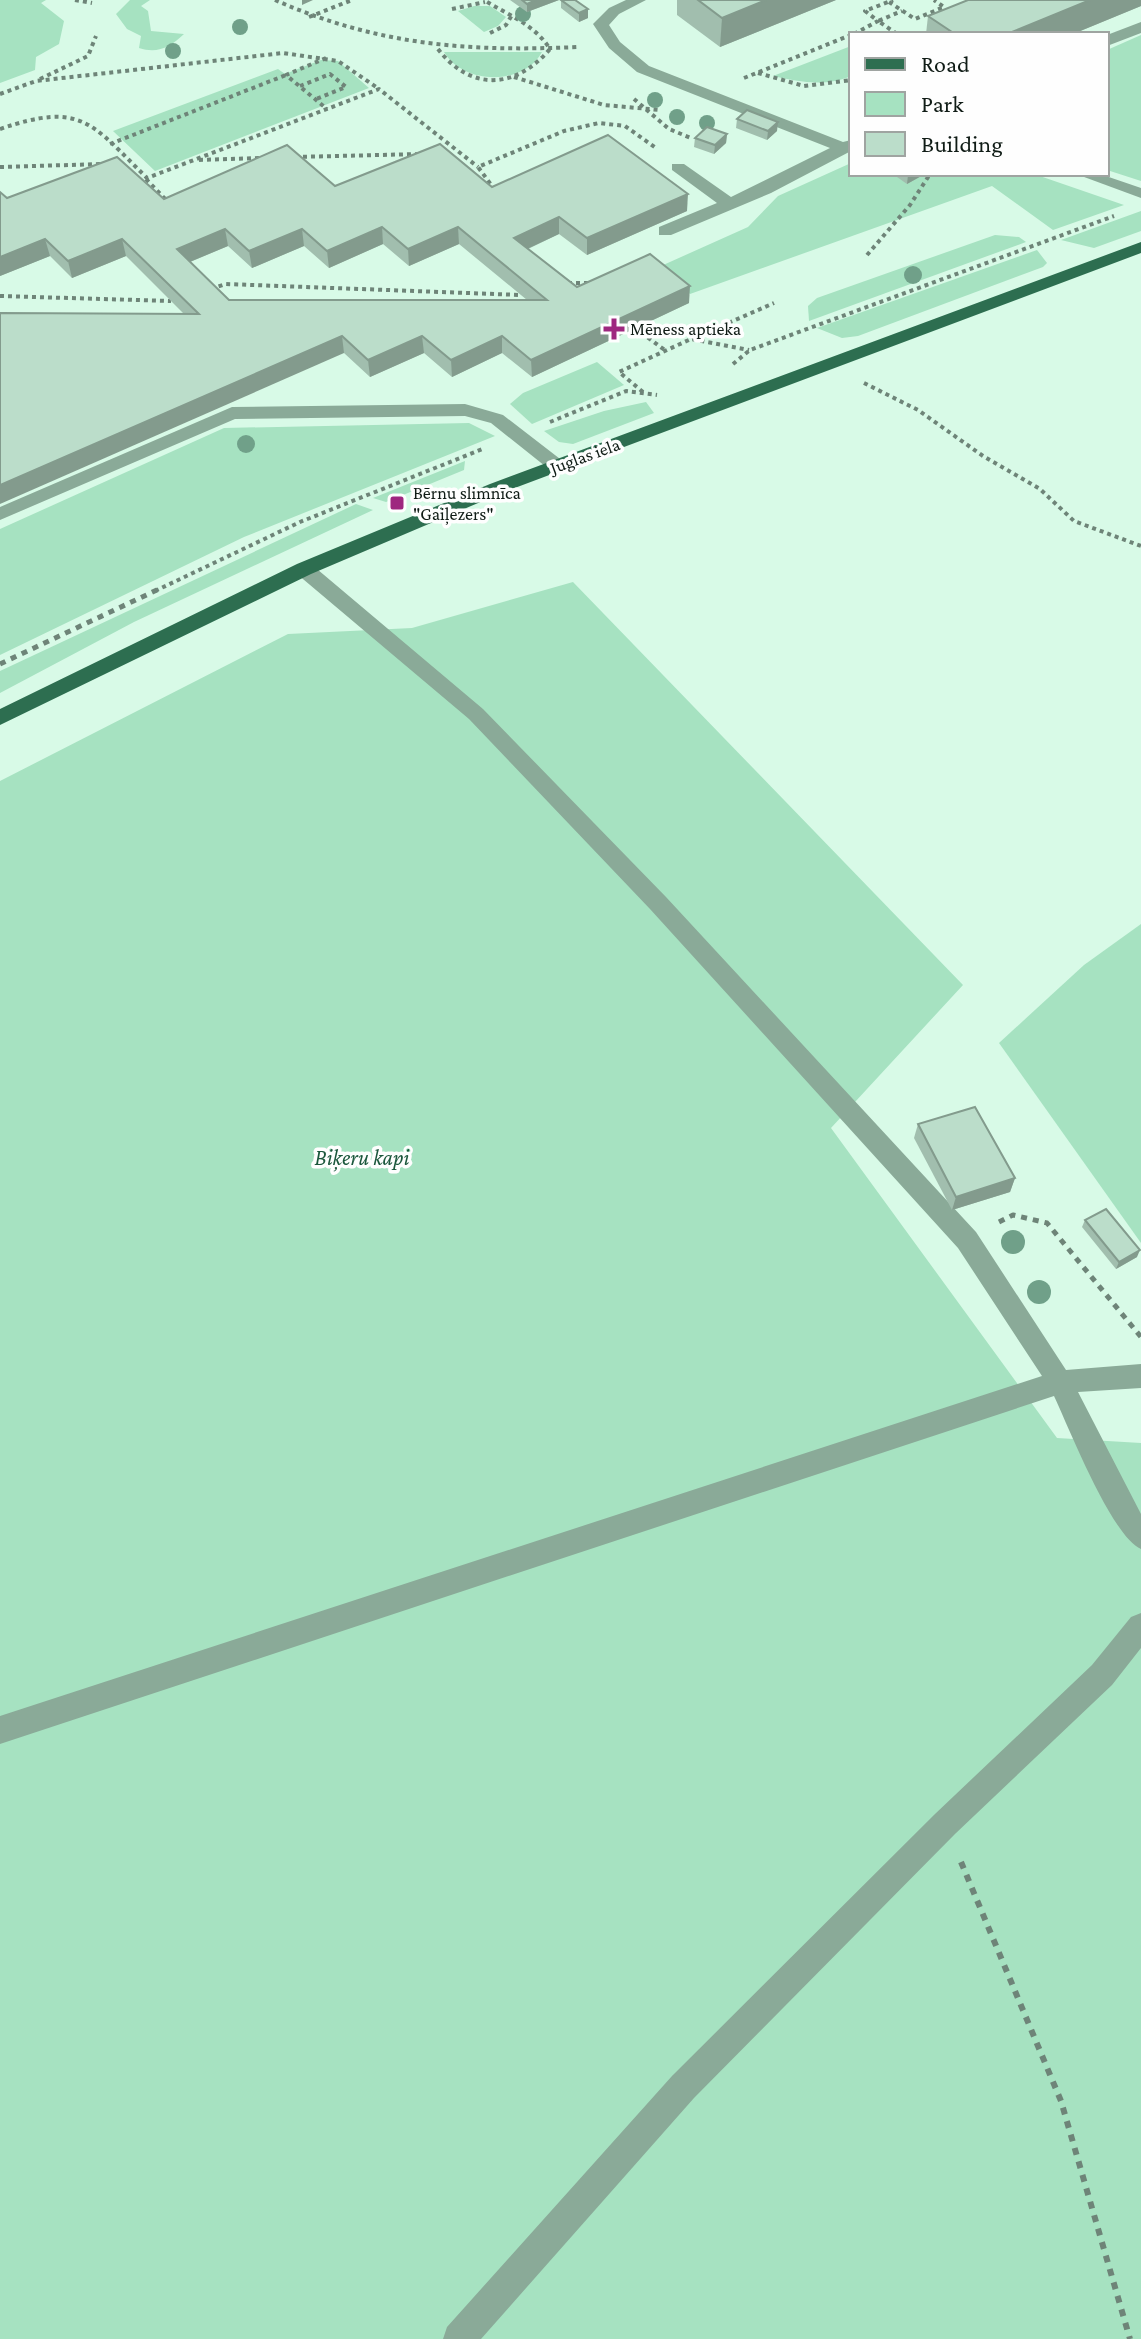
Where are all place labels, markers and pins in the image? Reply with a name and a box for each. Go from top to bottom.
place label: Mēness aptieka [630,319,741,339]
marker: Mēness aptieka [605,320,623,338]
place label: Bērnu slimnīca "Gaiļezers" [413,483,521,526]
marker: Bērnu slimnīca "Gaiļezers" [388,494,406,512]

